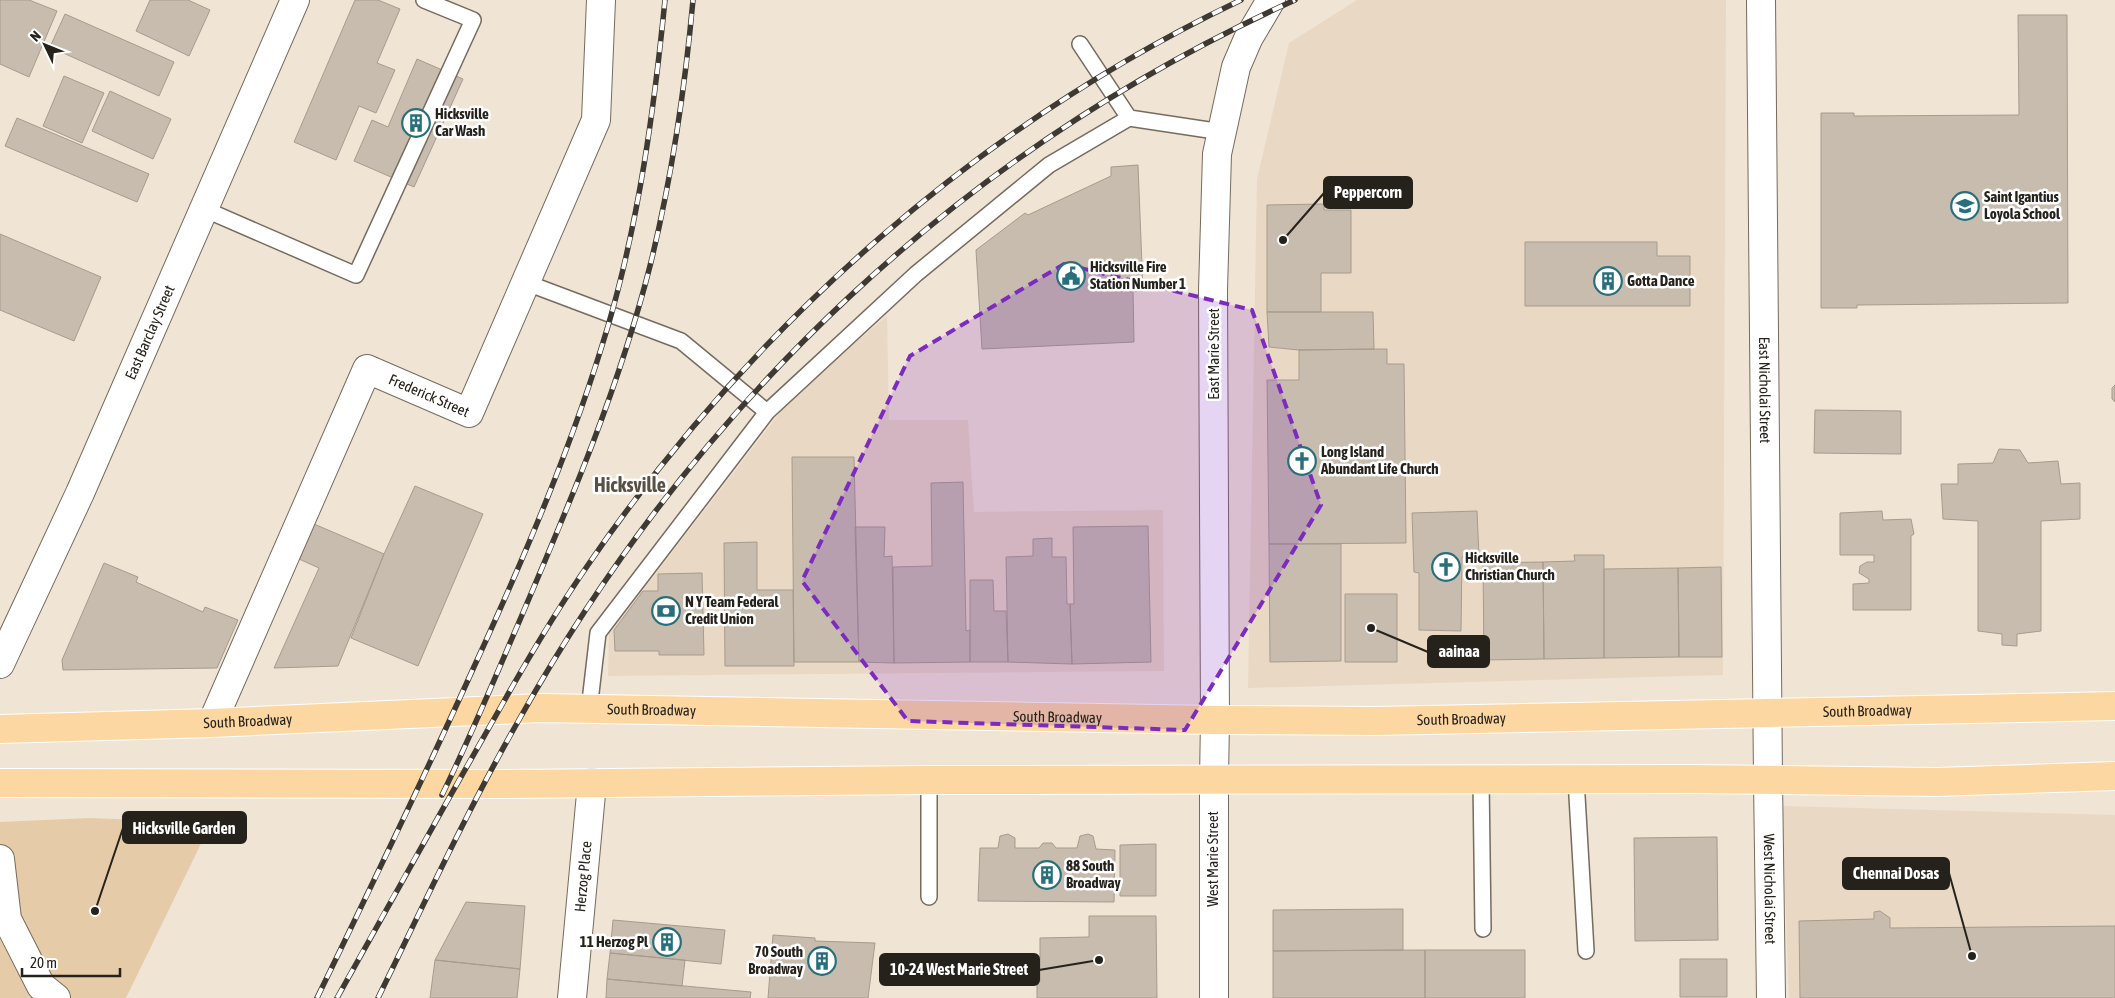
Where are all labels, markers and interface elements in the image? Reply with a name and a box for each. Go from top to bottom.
north arrow [20,20,70,70]
text: N [27,28,44,45]
place label: Hicksville Car Wash [435,105,489,139]
building icon: Hicksville Car Wash [401,108,431,138]
callout: Peppercorn [1324,177,1412,208]
text: Peppercorn [1334,183,1402,201]
place label: Saint Igantius Loyola School [1984,188,2061,222]
school or university icon: Saint Igantius Loyola School [1950,191,1980,221]
place label: Hicksville Fire Station Number 1 [1090,258,1186,292]
public building icon: Hicksville Fire Station Number 1 [1056,261,1086,291]
building icon: Gotta Dance [1593,266,1623,296]
place label: Gotta Dance [1627,272,1695,289]
street label: East Barclay Street [122,282,178,382]
street label: East Marie Street [1205,308,1222,400]
street label: East Nicholai Street [1756,337,1774,443]
street label: Frederick Street [386,370,472,420]
place label: Long Island Abundant Life Church [1320,443,1439,477]
church icon: Long Island Abundant Life Church [1287,446,1317,476]
district label: Hicksville [594,473,666,496]
place label: Hicksville Christian Church [1465,549,1555,583]
church icon: Hicksville Christian Church [1431,552,1461,582]
place label: N Y Team Federal Credit Union [685,593,779,627]
bank icon: N Y Team Federal Credit Union [651,596,681,626]
callout: aainaa [1428,636,1489,667]
text: aainaa [1438,642,1480,660]
street label: South Broadway [607,700,696,719]
street label: South Broadway [1823,701,1912,720]
street label: South Broadway [1013,707,1102,726]
street label: South Broadway [1417,709,1506,728]
street label: South Broadway [203,710,293,731]
street label: West Marie Street [1204,811,1221,907]
callout: Hicksville Garden [123,812,246,843]
text: Hicksville Garden [133,819,236,837]
street label: West Nicholai Street [1761,834,1779,944]
street label: Herzog Place [571,840,595,913]
place label: 88 South Broadway [1066,857,1121,891]
callout: Chennai Dosas [1843,858,1949,889]
building icon: 88 South Broadway [1032,860,1062,890]
text: Chennai Dosas [1853,864,1939,882]
building icon: 11 Herzog Pl [652,927,682,957]
place label: 11 Herzog Pl [580,933,649,950]
place label: 70 South Broadway [748,943,804,977]
scale bar [22,946,120,978]
building icon: 70 South Broadway [807,946,837,976]
text: 20 m [30,954,57,971]
callout: 10-24 West Marie Street [880,954,1039,985]
text: 10-24 West Marie Street [890,960,1028,978]

